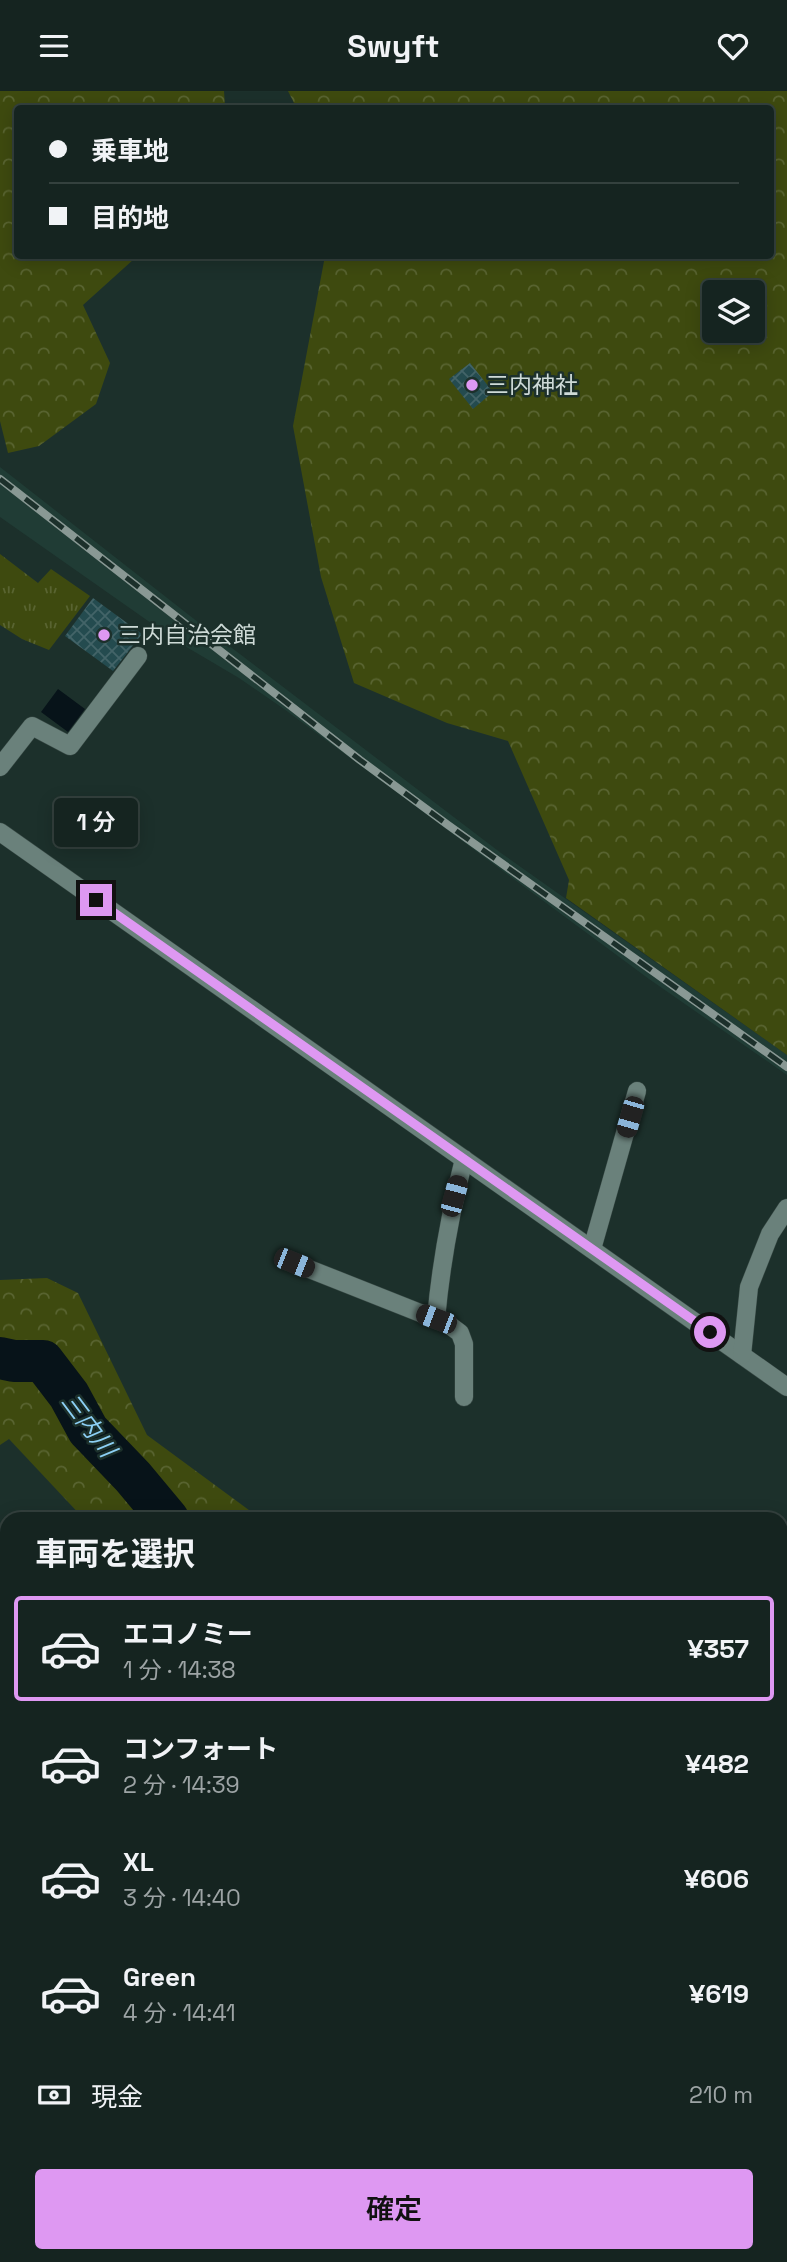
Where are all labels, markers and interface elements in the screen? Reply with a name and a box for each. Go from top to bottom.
text: Swyft [347,26,440,66]
icon: menu [35,27,73,65]
icon: heart [714,27,752,65]
text: 乗車地 [91,134,169,168]
text: 目的地 [91,201,169,235]
map controls [702,280,765,343]
button: layers [702,280,765,343]
place label: 三内神社 [486,370,578,400]
marker: 三内神社 [464,377,480,393]
place label: 三内自治会館 [118,620,256,650]
marker: 三内自治会館 [96,627,112,643]
callout: 1 分 [54,799,138,847]
text: 1 分 [76,807,116,837]
route end [80,884,112,916]
car [615,1094,646,1140]
car [439,1173,470,1219]
car [271,1245,318,1281]
car [413,1302,460,1336]
route start [694,1316,726,1348]
water label: 三内川 [55,1387,125,1465]
text: 車両を選択 [35,1534,195,1574]
icon: car [39,1617,102,1680]
text: エコノミー [123,1617,253,1651]
text: ¥357 [687,1632,749,1666]
text: 1 分 · 14:38 [123,1655,236,1685]
icon: car [39,1732,102,1795]
text: コンフォート [123,1732,278,1766]
text: ¥482 [685,1747,749,1781]
text: 2 分 · 14:39 [123,1770,240,1800]
text: XL [123,1845,154,1879]
icon: car [39,1847,102,1910]
text: ¥606 [684,1862,749,1896]
text: 3 分 · 14:40 [123,1883,241,1913]
text: Green [123,1960,196,1994]
icon: car [39,1962,102,2025]
text: ¥619 [689,1977,749,2011]
text: 4 分 · 14:41 [123,1998,236,2028]
icon: cash [35,2076,73,2114]
text: 現金 [91,2080,143,2114]
text: 210 m [689,2080,753,2110]
button: 確定 [35,2169,753,2249]

